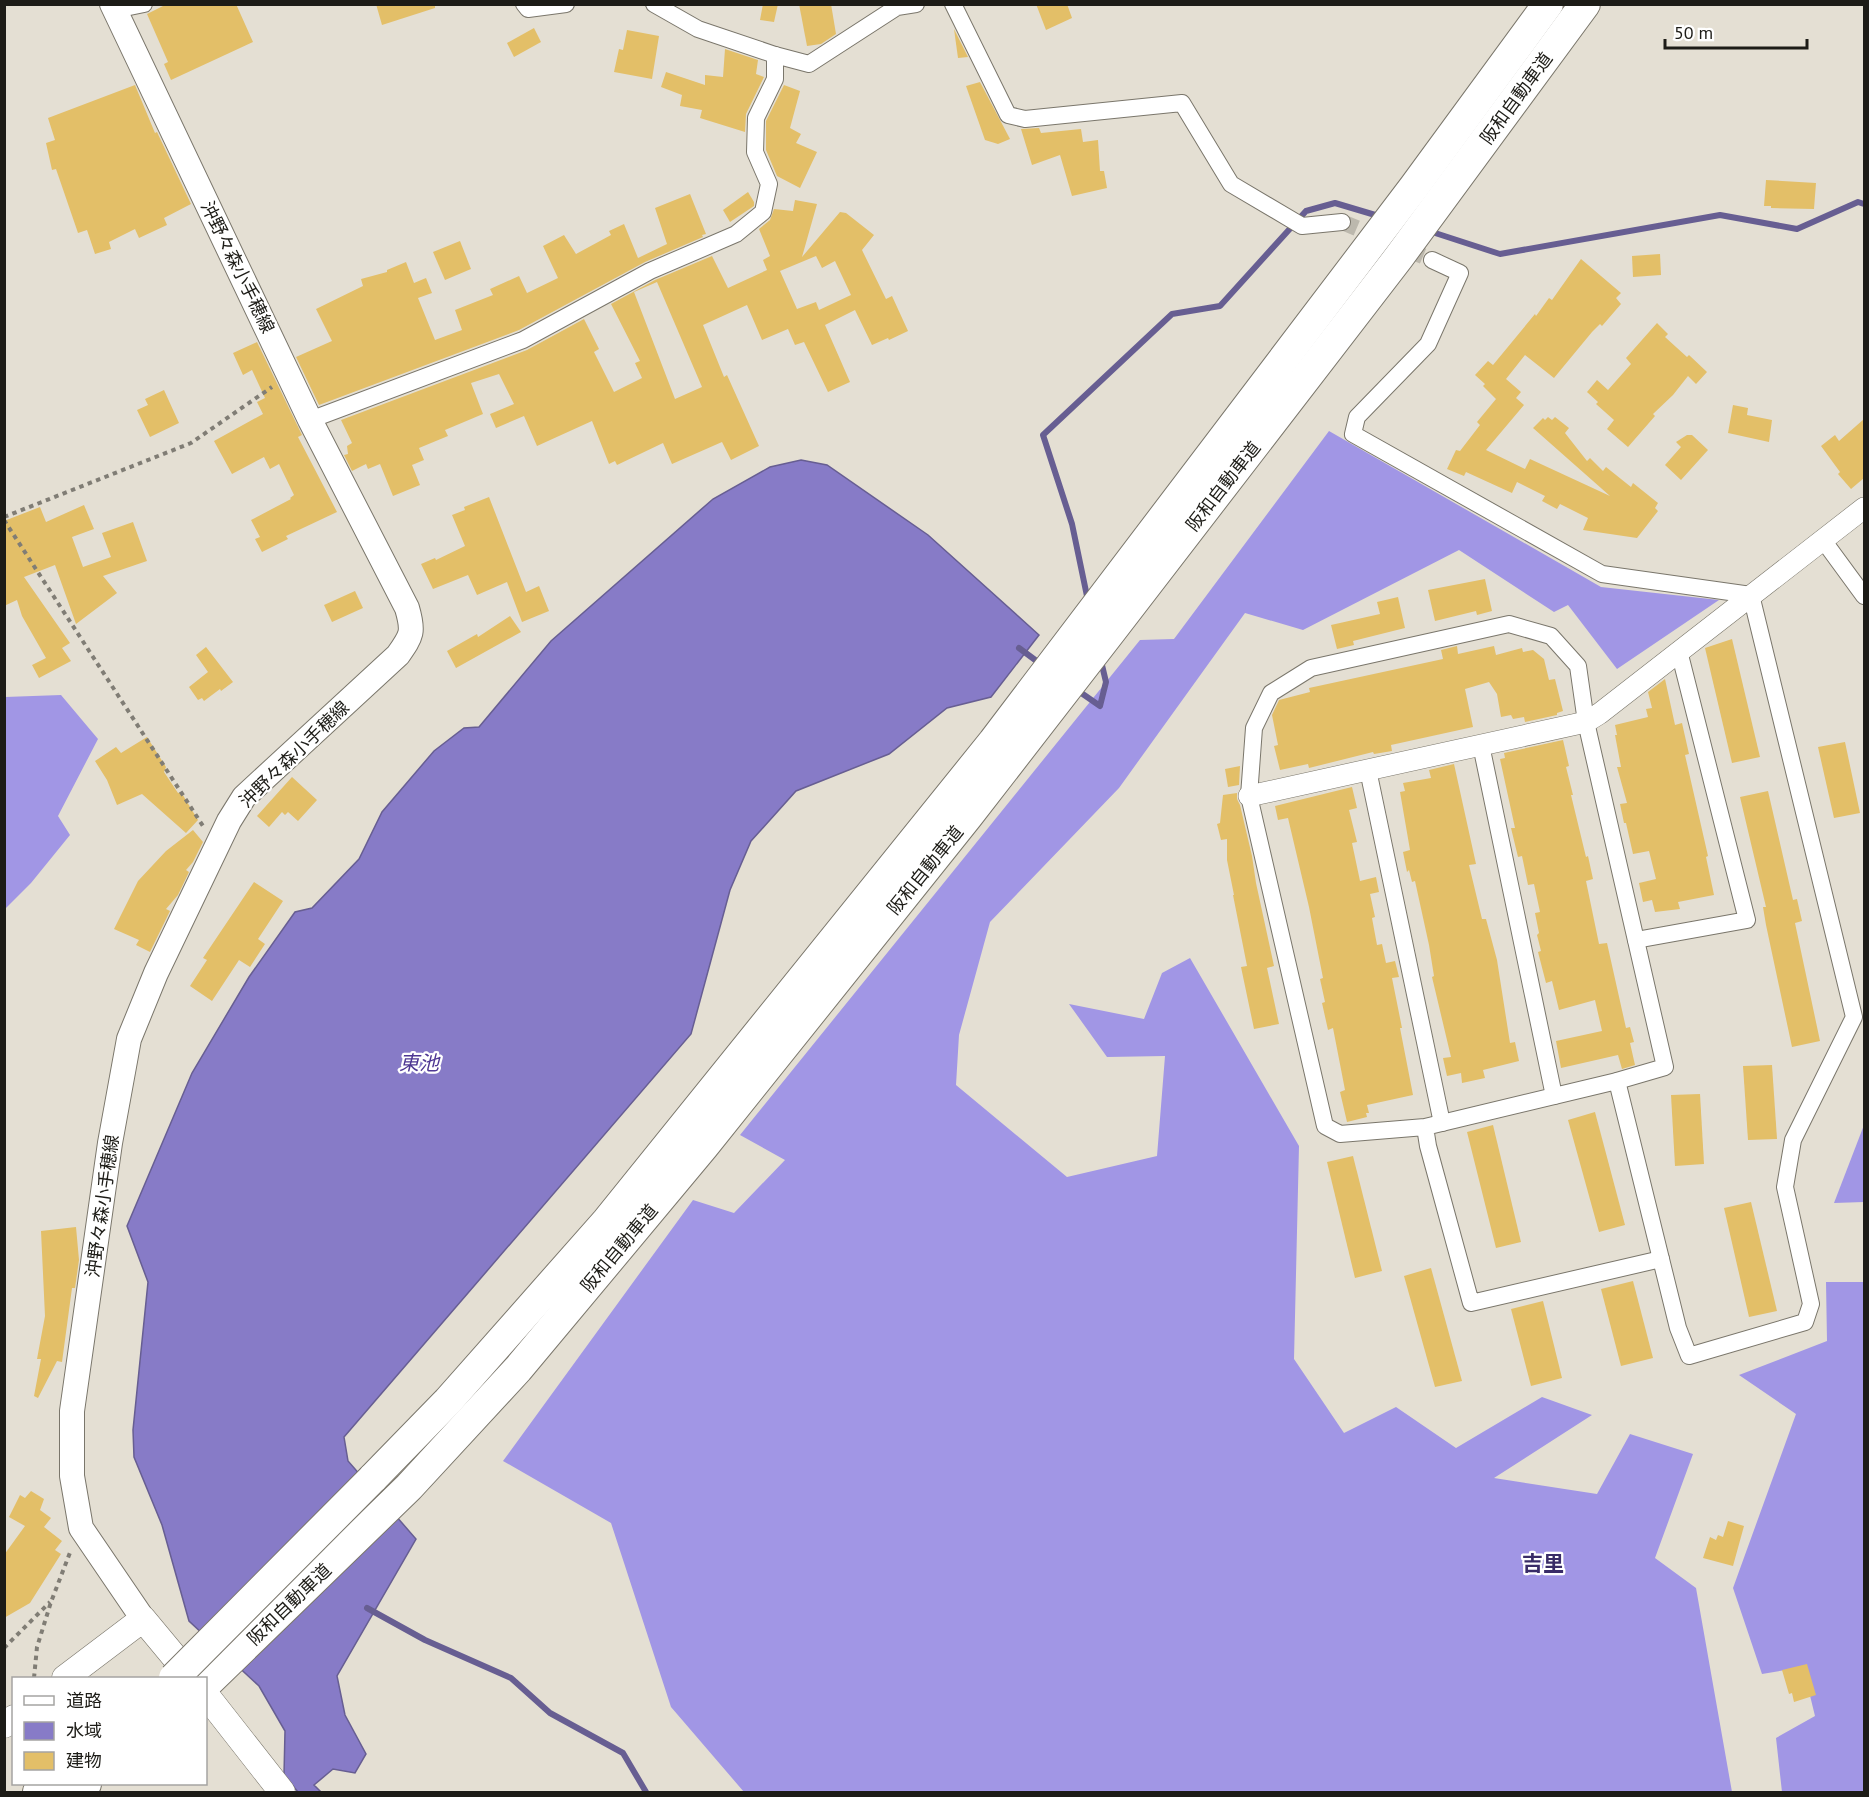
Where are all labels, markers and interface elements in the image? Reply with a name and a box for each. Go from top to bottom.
scale bar [1665,12,1808,50]
text: 50 m [1674,21,1713,44]
street label: 阪和自動車道 [1475,48,1557,148]
street label: 沖野々森小手穂線 [196,197,280,337]
street label: 阪和自動車道 [1181,436,1265,536]
street label: 沖野々森小手穂線 [234,696,354,812]
street label: 阪和自動車道 [882,821,968,919]
water label: 東池 [399,1050,441,1076]
street label: 沖野々森小手穂線 [81,1133,123,1279]
street label: 阪和自動車道 [575,1199,663,1297]
district label: 吉里 [1522,1550,1564,1577]
street label: 阪和自動車道 [242,1558,336,1650]
legend [12,1677,207,1785]
text: 道路 [66,1689,102,1712]
text: 水域 [66,1719,102,1742]
text: 建物 [66,1749,102,1772]

